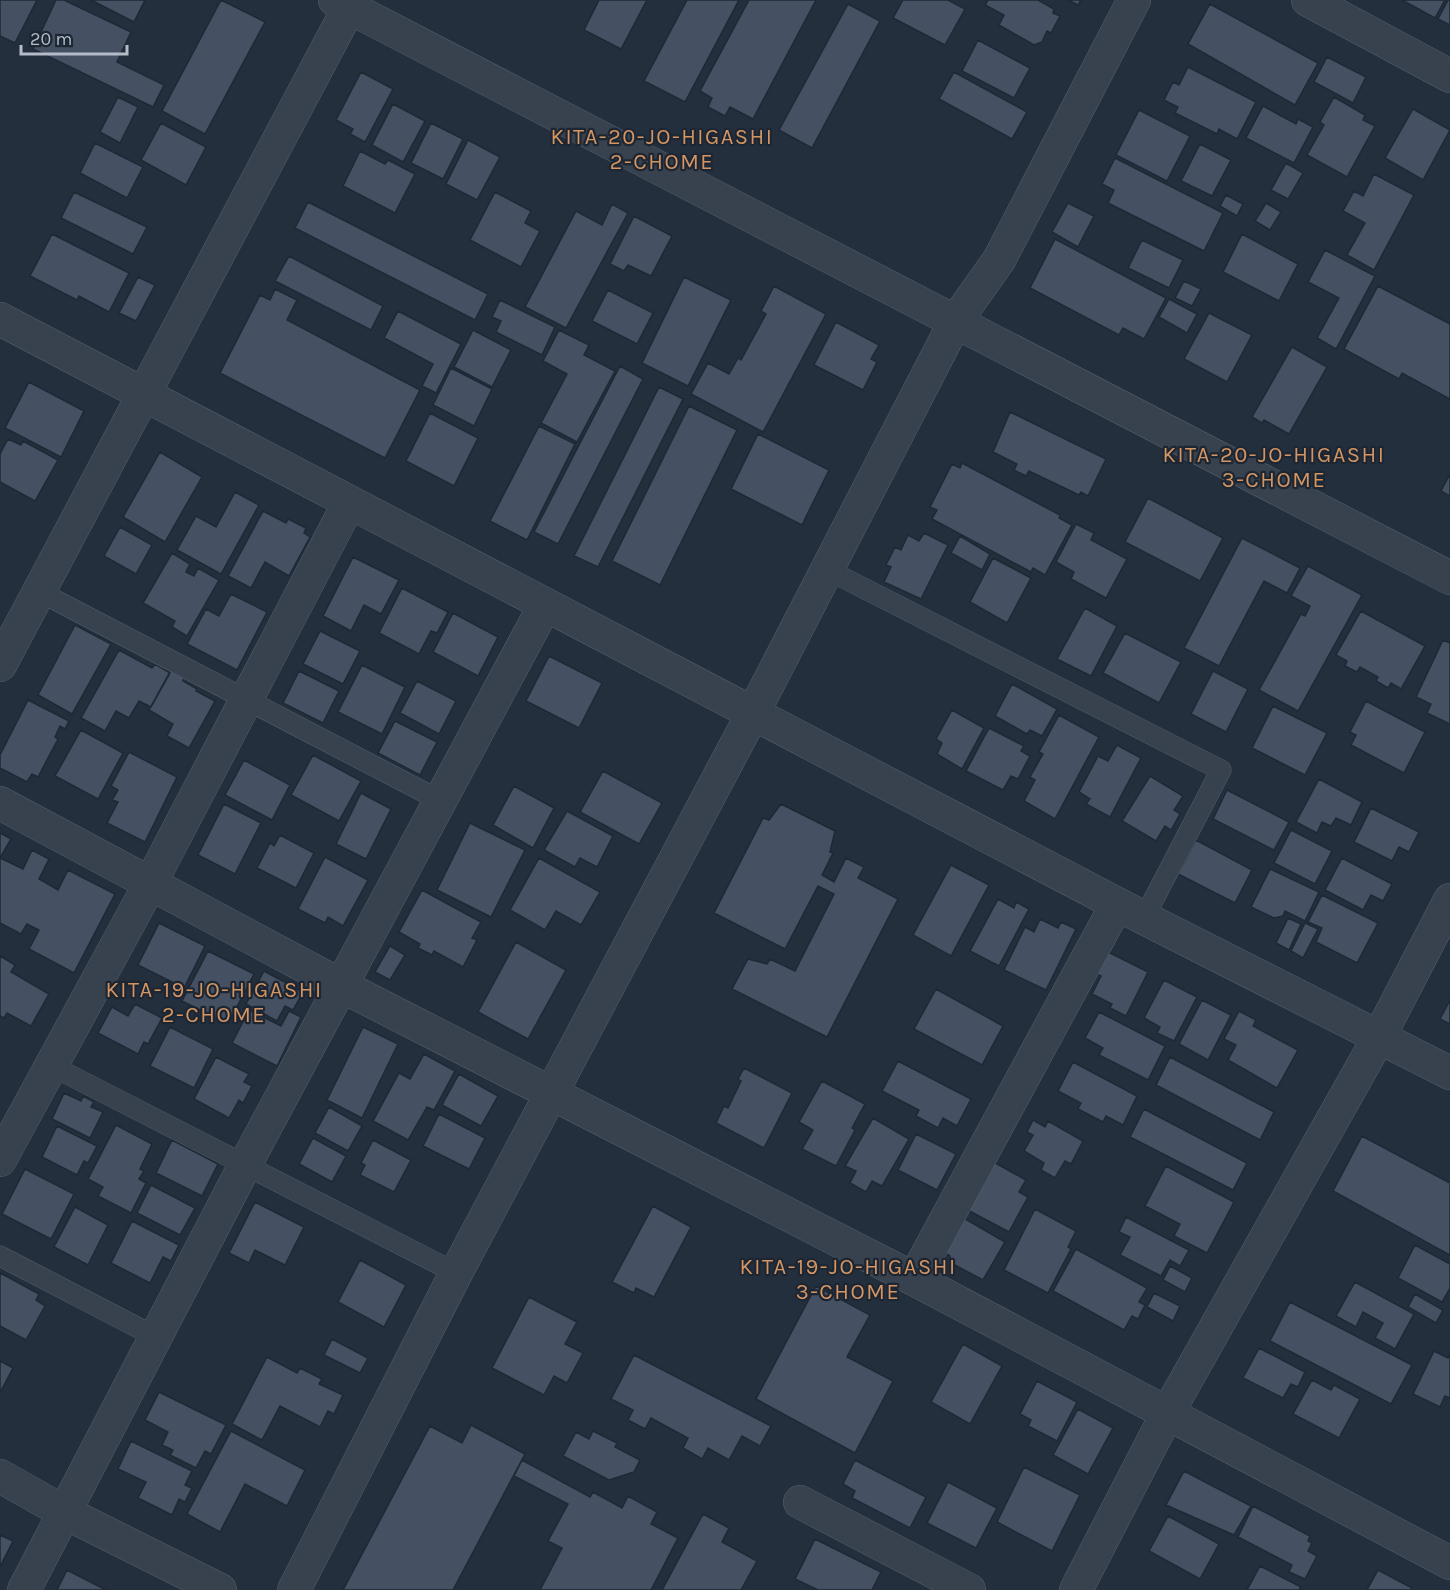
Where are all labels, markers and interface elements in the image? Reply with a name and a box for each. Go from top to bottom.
scale bar [21,18,128,56]
text: 20 m [30,28,72,50]
district label: KITA-20-JO-HIGASHI 2-CHOME [551,124,773,175]
district label: KITA-20-JO-HIGASHI 3-CHOME [1163,442,1385,493]
district label: KITA-19-JO-HIGASHI 2-CHOME [105,977,323,1028]
district label: KITA-19-JO-HIGASHI 3-CHOME [739,1254,957,1305]

